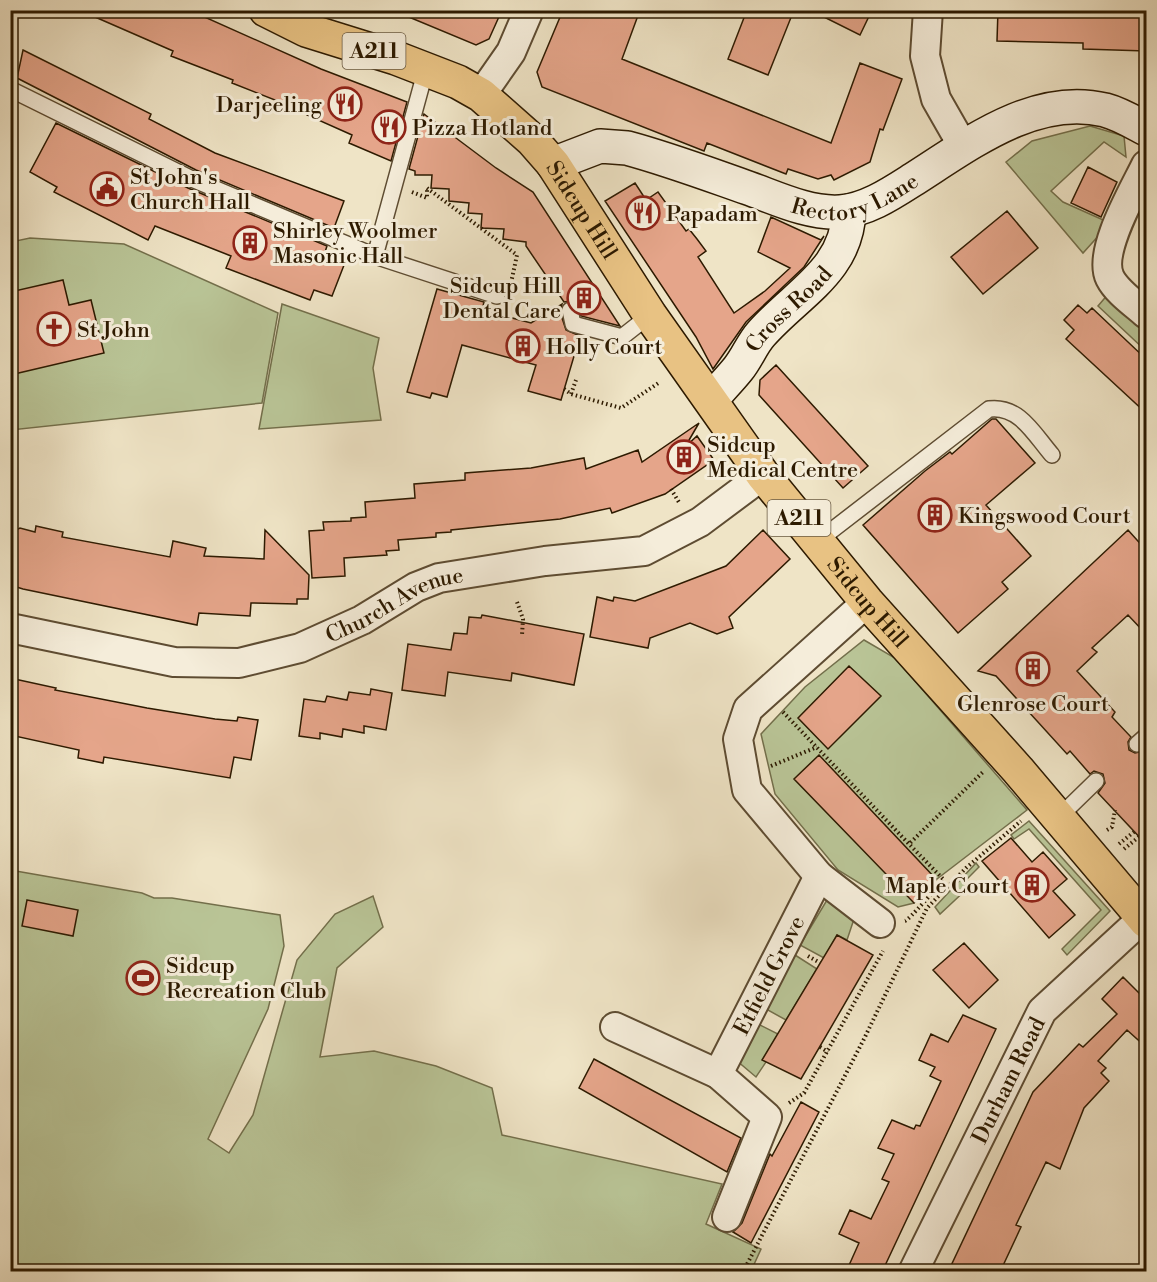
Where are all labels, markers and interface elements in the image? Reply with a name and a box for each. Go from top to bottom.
road number: A211 [342,33,406,69]
restaurant icon: Darjeeling [327,86,363,122]
place label: Darjeeling [216,92,323,119]
restaurant icon: Pizza Hotland [371,109,407,145]
place label: Pizza Hotland [412,115,553,142]
street label: Sidcup Hill [540,156,623,265]
place label: St John's Church Hall [130,164,251,216]
street label: Rectory Lane [788,168,924,227]
public building icon: St John's Church Hall [89,171,125,207]
restaurant icon: Papadam [625,195,661,231]
place label: Papadam [666,201,758,228]
place label: Shirley Woolmer Masonic Hall [273,218,438,270]
building icon: Shirley Woolmer Masonic Hall [232,225,268,261]
street label: Cross Road [740,261,839,357]
place label: Sidcup Hill Dental Care [443,273,561,325]
building icon: Sidcup Hill Dental Care [566,280,602,316]
church icon: St John [36,311,72,347]
place label: St John [77,317,150,344]
building icon: Holly Court [505,328,541,364]
place label: Holly Court [546,334,662,361]
place label: Sidcup Medical Centre [707,432,858,484]
building icon: Sidcup Medical Centre [666,439,702,475]
building icon: Kingswood Court [917,497,953,533]
road number: A211 [768,500,830,536]
place label: Kingswood Court [958,503,1131,530]
street label: Sidcup Hill [821,552,914,654]
street label: Church Avenue [322,562,465,650]
building icon: Glenrose Court [1015,651,1051,687]
place label: Glenrose Court [957,691,1109,718]
building icon: Maple Court [1014,867,1050,903]
place label: Maple Court [886,873,1009,900]
street label: Etfield Grove [728,912,811,1040]
place label: Sidcup Recreation Club [166,953,327,1005]
sports icon: Sidcup Recreation Club [125,960,161,996]
street label: Durham Road [967,1013,1052,1149]

